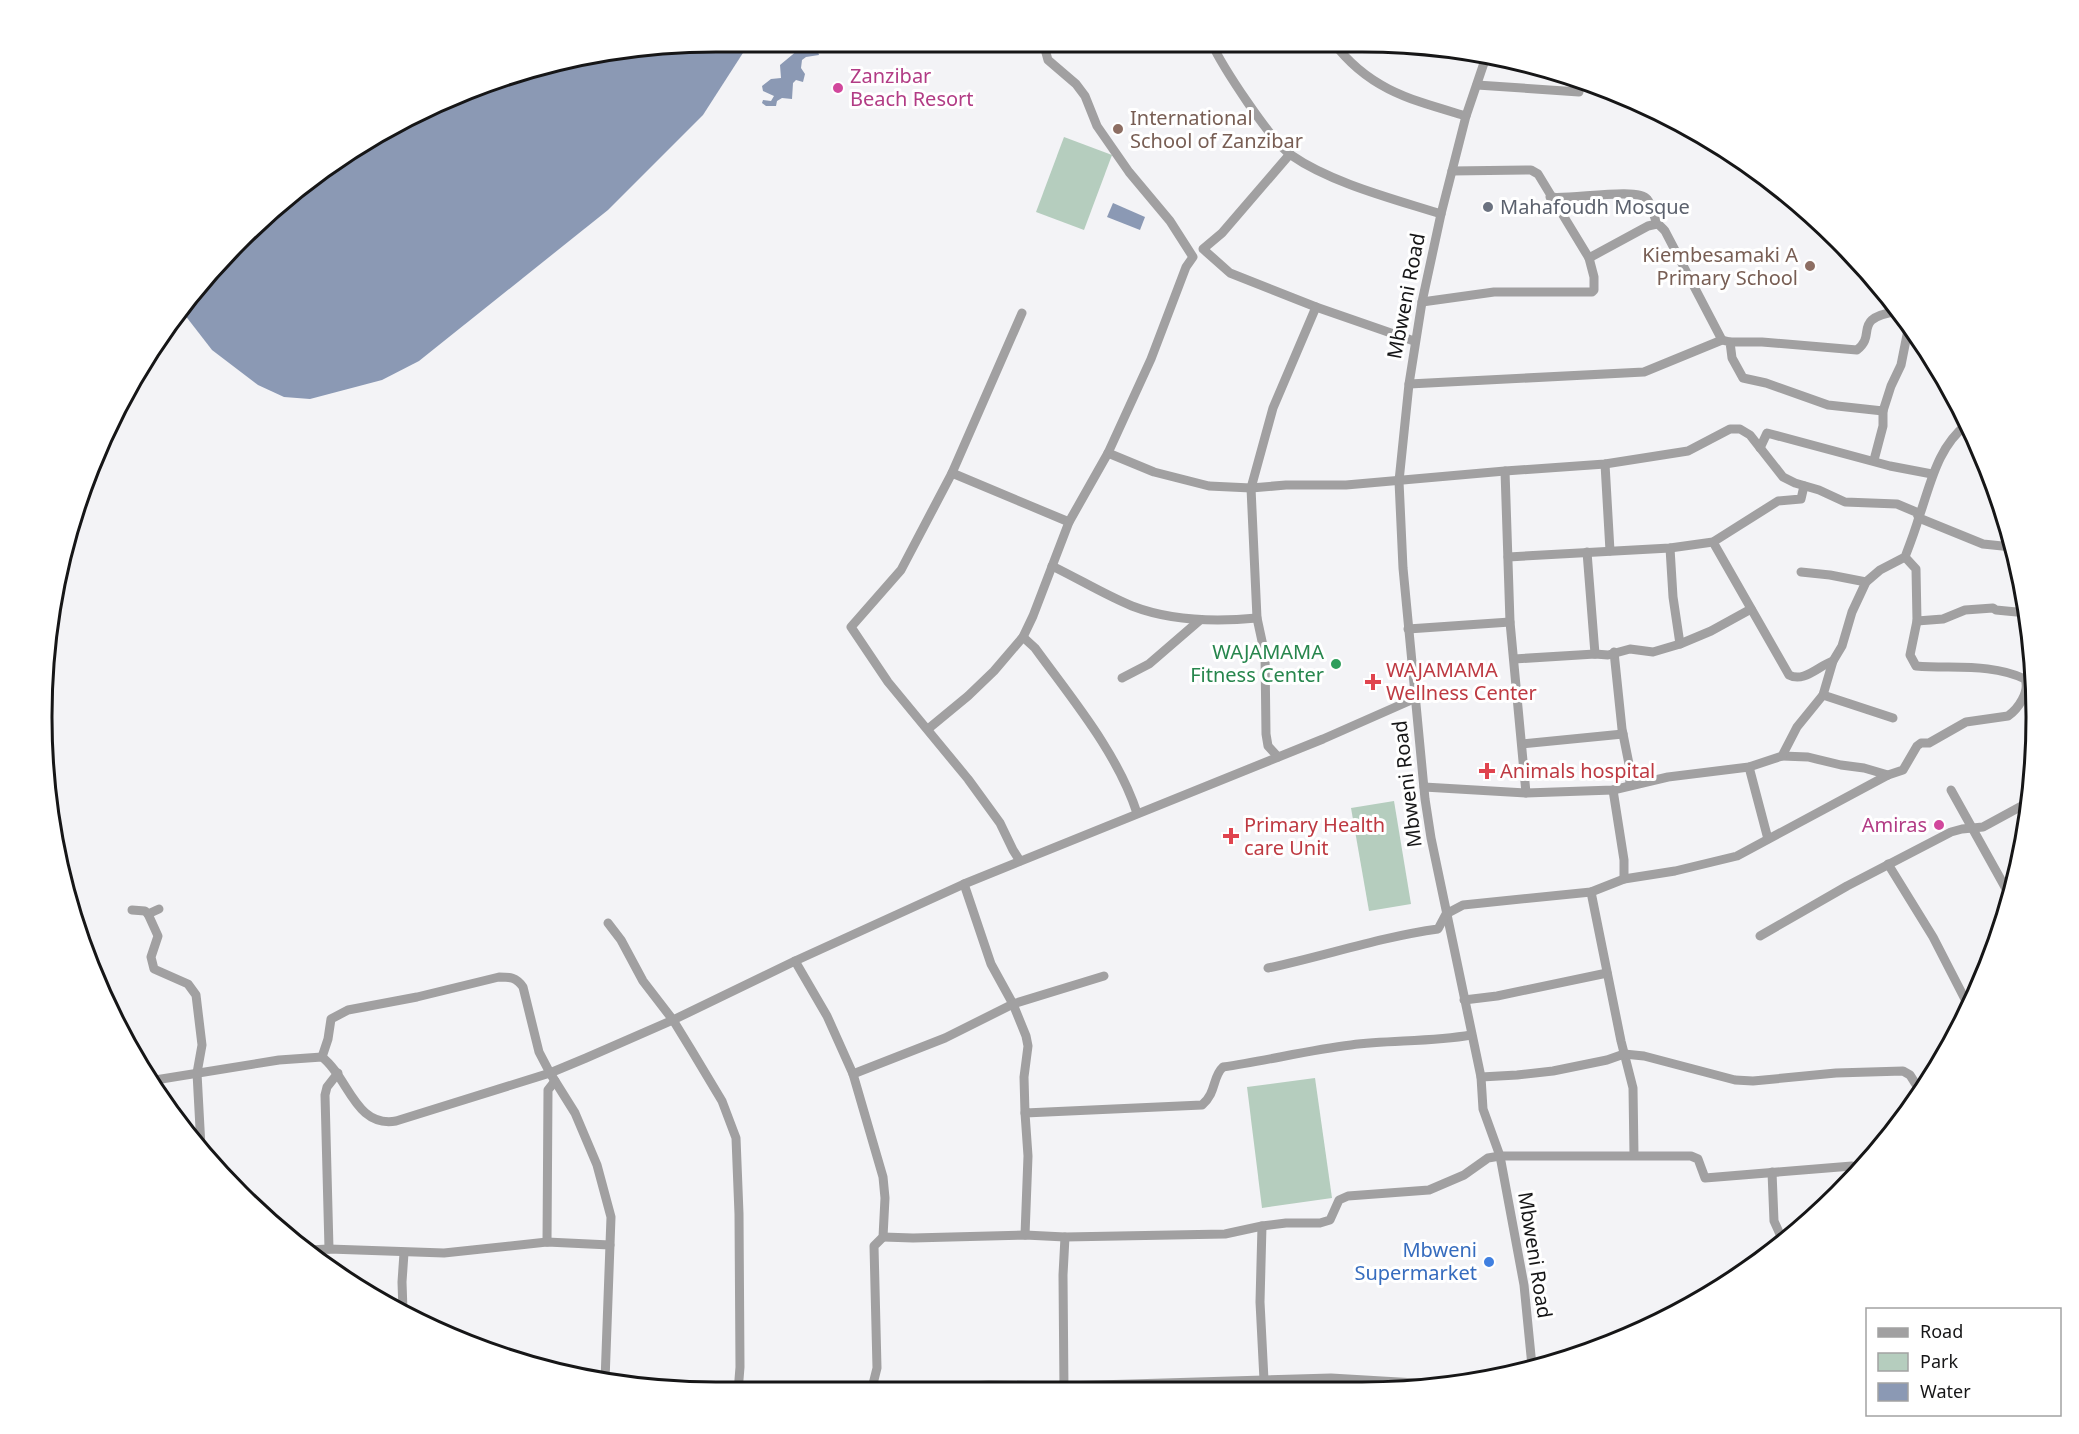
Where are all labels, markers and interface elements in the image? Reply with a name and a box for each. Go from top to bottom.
place label: Zanzibar Beach Resort [850,62,974,112]
marker: Zanzibar Beach Resort [831,81,845,95]
place label: International School of Zanzibar [1130,104,1303,154]
marker: International School of Zanzibar [1111,122,1125,136]
place label: Mahafoudh Mosque [1500,193,1690,220]
marker: Mahafoudh Mosque [1481,200,1495,214]
street label: Mbweni Road [1380,231,1431,361]
place label: Kiembesamaki A Primary School [1642,241,1798,291]
marker: Kiembesamaki A Primary School [1803,259,1817,273]
place label: WAJAMAMA Fitness Center [1190,638,1324,688]
place label: WAJAMAMA Wellness Center [1386,656,1537,706]
marker: WAJAMAMA Fitness Center [1329,657,1343,671]
marker: WAJAMAMA Wellness Center [1364,673,1382,691]
street label: Mbweni Road [1385,719,1428,849]
place label: Animals hospital [1500,757,1655,784]
marker: Animals hospital [1478,762,1496,780]
place label: Primary Health care Unit [1244,811,1385,861]
place label: Amiras [1862,811,1927,838]
marker: Amiras [1932,818,1946,832]
marker: Primary Health care Unit [1222,827,1240,845]
street label: Mbweni Road [1512,1190,1559,1320]
place label: Mbweni Supermarket [1354,1236,1477,1286]
marker: Mbweni Supermarket [1482,1255,1496,1269]
legend [1866,1308,2061,1416]
text: Road [1920,1319,1963,1343]
text: Park [1920,1349,1958,1373]
text: Water [1920,1379,1971,1403]

